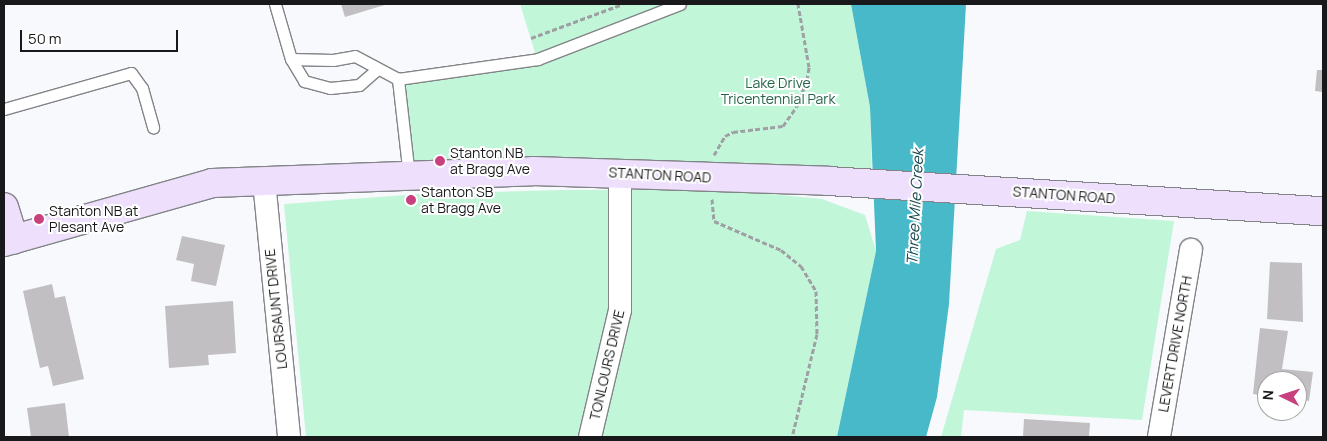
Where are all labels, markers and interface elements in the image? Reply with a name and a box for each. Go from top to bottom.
scale bar [22,20,180,52]
text: 50 m [28,28,62,49]
park label: Lake Drive Tricentennial Park [721,75,835,108]
place label: Stanton NB at Bragg Ave [450,145,530,178]
water label: Three Mile Creek [903,149,927,265]
marker: Stanton NB at Bragg Ave [434,155,446,167]
street label: STANTON ROAD [608,164,712,186]
street label: STANTON ROAD [1012,183,1116,207]
place label: Stanton SB at Bragg Ave [421,184,501,216]
marker: Stanton SB at Bragg Ave [405,194,417,206]
place label: Stanton NB at Plesant Ave [49,203,138,236]
marker: Stanton NB at Plesant Ave [33,213,45,225]
street label: LOURSAUNT DRIVE [261,248,291,370]
street label: LEVERT DRIVE NORTH [1155,274,1195,414]
street label: TONLOURS DRIVE [586,308,628,422]
north arrow [1257,371,1307,421]
text: N [1258,389,1277,401]

